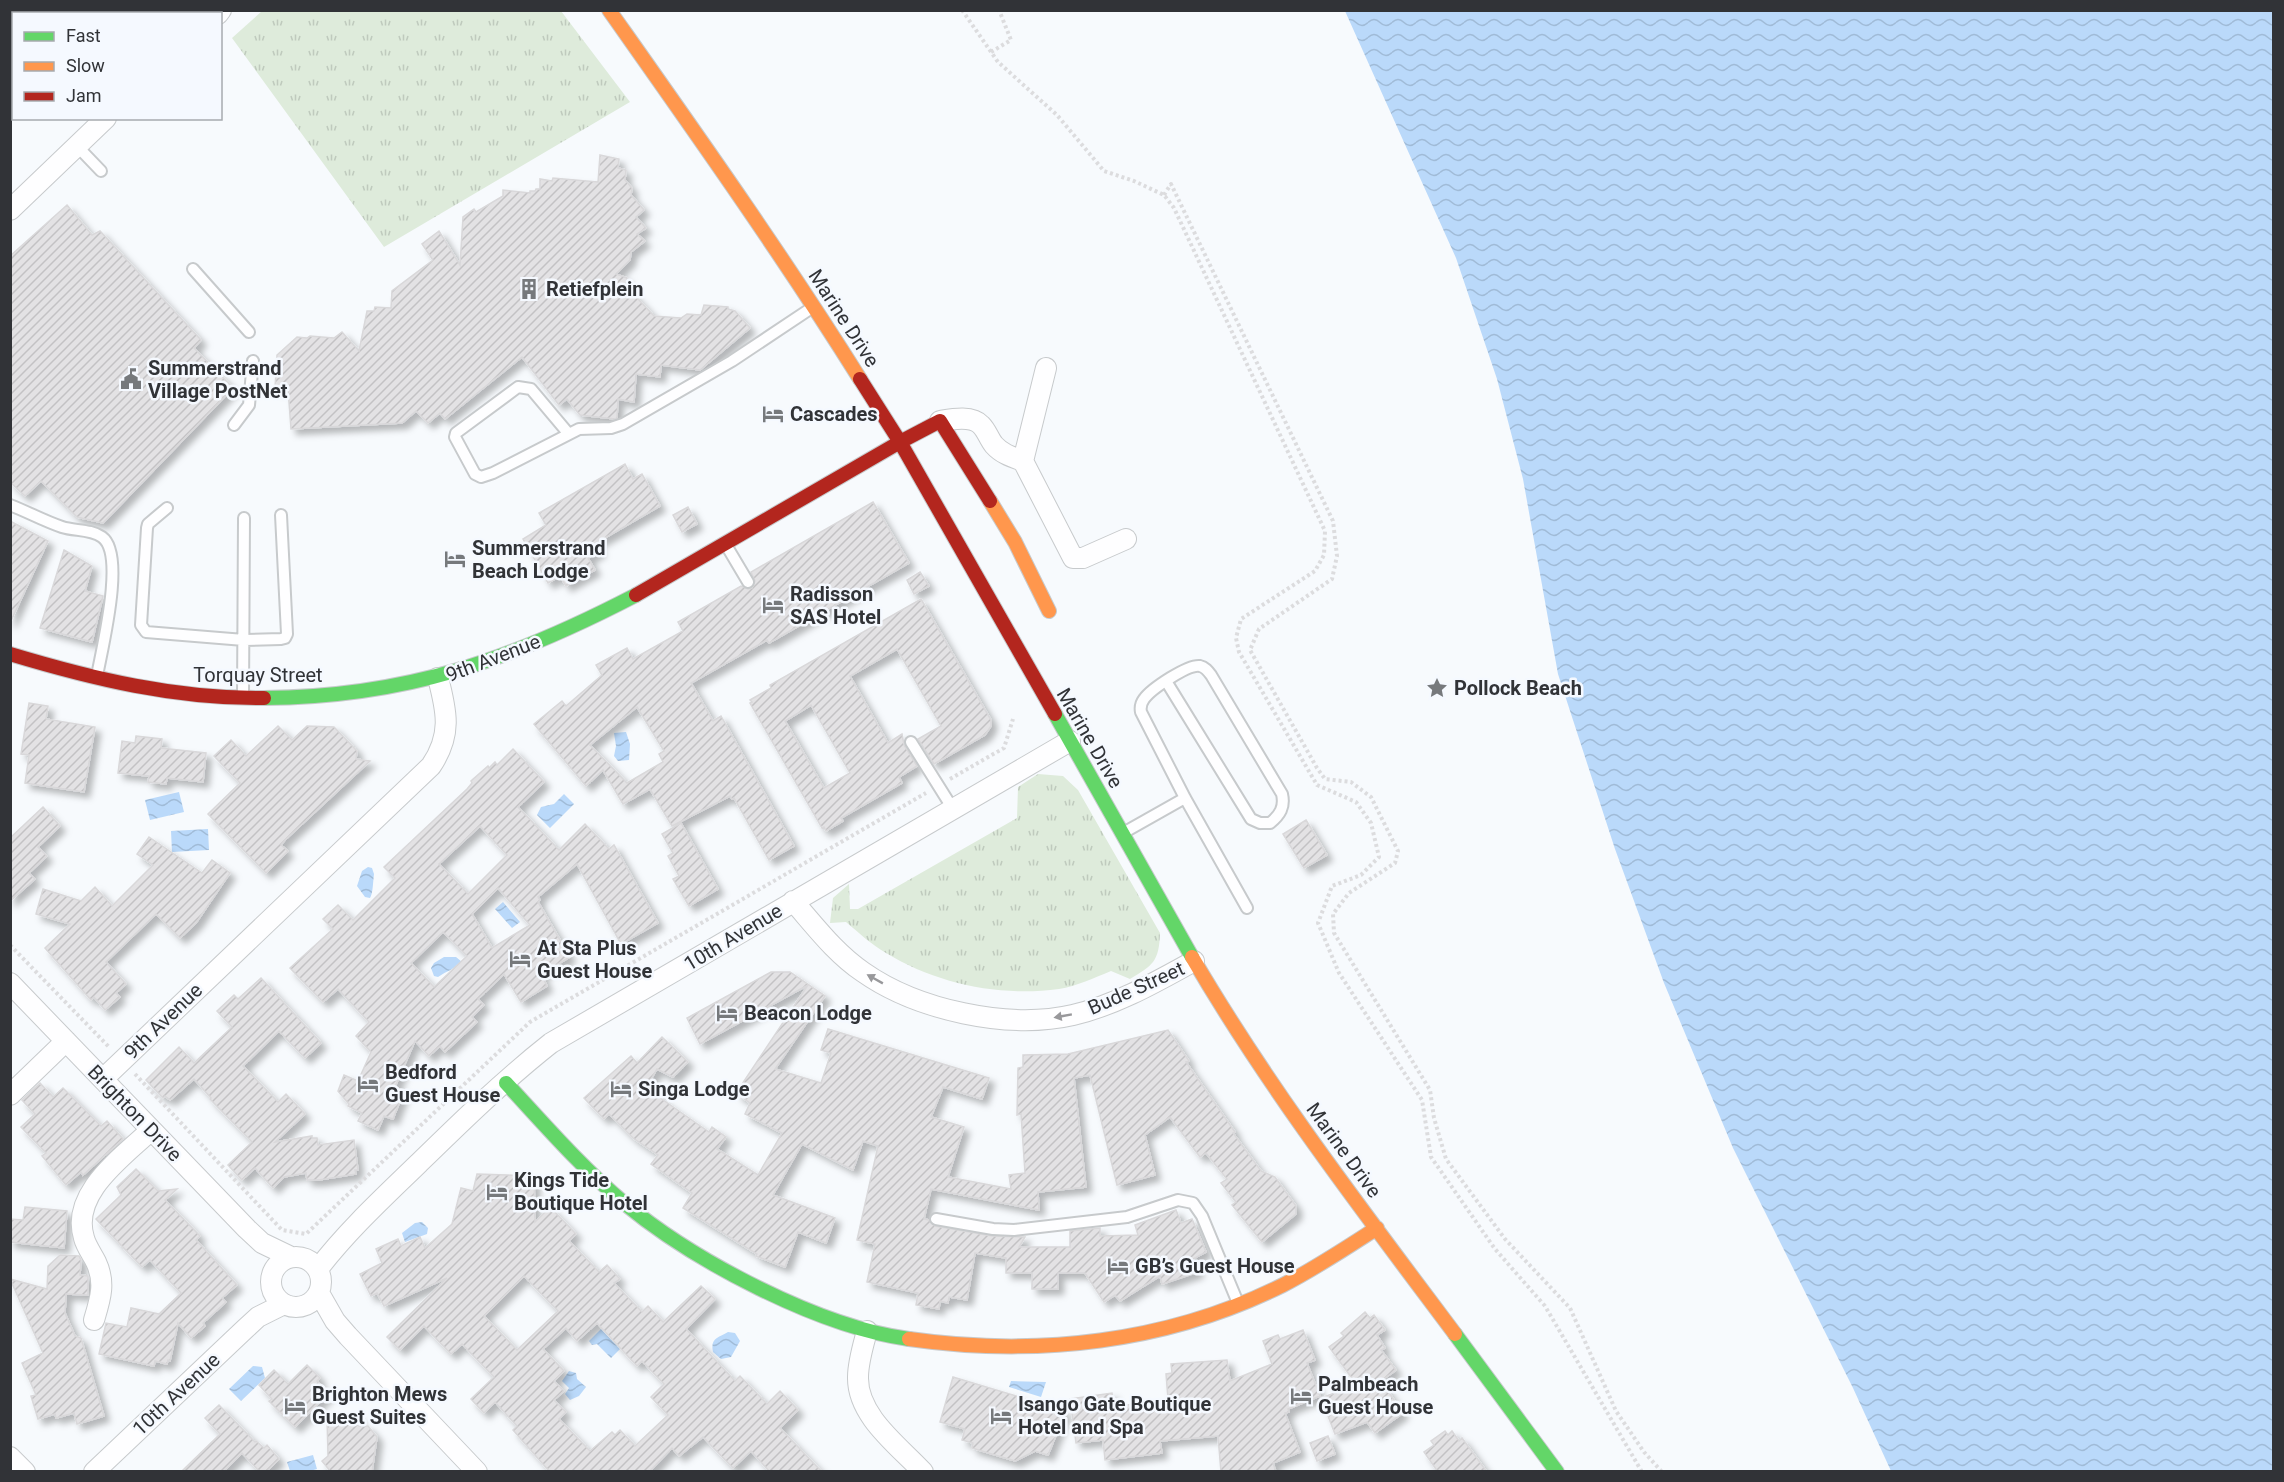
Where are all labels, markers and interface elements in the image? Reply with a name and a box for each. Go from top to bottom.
legend [12,12,222,120]
text: Fast [66,25,101,46]
text: Slow [66,55,105,76]
text: Jam [66,85,102,106]
street label: Marine Drive [804,265,884,371]
building icon: Retiefplein [517,277,541,301]
place label: Retiefplein [546,277,643,301]
place label: Summerstrand Village PostNet [148,356,288,403]
public building icon: Summerstrand Village PostNet [119,367,143,391]
hotel icon: Cascades [761,402,785,426]
place label: Cascades [790,402,878,426]
place label: Summerstrand Beach Lodge [472,536,606,583]
hotel icon: Summerstrand Beach Lodge [443,547,467,571]
place label: Radisson SAS Hotel [790,582,881,629]
hotel icon: Radisson SAS Hotel [761,593,785,617]
street label: 9th Avenue [442,629,544,687]
street label: Torquay Street [193,663,323,687]
place icon: Pollock Beach [1425,676,1449,700]
place label: Pollock Beach [1454,676,1582,700]
street label: Marine Drive [1052,684,1128,792]
street label: 10th Avenue [680,898,786,976]
place label: At Sta Plus Guest House [537,936,653,983]
hotel icon: At Sta Plus Guest House [508,947,532,971]
street label: Bude Street [1084,956,1188,1020]
one-way arrow [866,974,883,984]
street label: 9th Avenue [119,978,207,1064]
hotel icon: Beacon Lodge [715,1001,739,1025]
place label: Beacon Lodge [744,1001,872,1025]
one-way arrow [1054,1012,1073,1021]
street label: Brighton Drive [83,1060,187,1166]
place label: Bedford Guest House [385,1060,501,1107]
hotel icon: Bedford Guest House [356,1072,380,1096]
hotel icon: Singa Lodge [609,1077,633,1101]
place label: Singa Lodge [638,1077,750,1101]
street label: Marine Drive [1302,1098,1386,1202]
place label: Kings Tide Boutique Hotel [514,1168,648,1215]
hotel icon: Kings Tide Boutique Hotel [485,1180,509,1204]
hotel icon: GB’s Guest House [1106,1254,1130,1278]
place label: GB’s Guest House [1135,1254,1295,1278]
street label: 10th Avenue [127,1348,225,1440]
place label: Palmbeach Guest House [1318,1372,1434,1419]
place label: Brighton Mews Guest Suites [312,1382,447,1429]
hotel icon: Palmbeach Guest House [1289,1384,1313,1408]
place label: Isango Gate Boutique Hotel and Spa [1018,1392,1211,1439]
hotel icon: Brighton Mews Guest Suites [283,1394,307,1418]
hotel icon: Isango Gate Boutique Hotel and Spa [989,1404,1013,1428]

